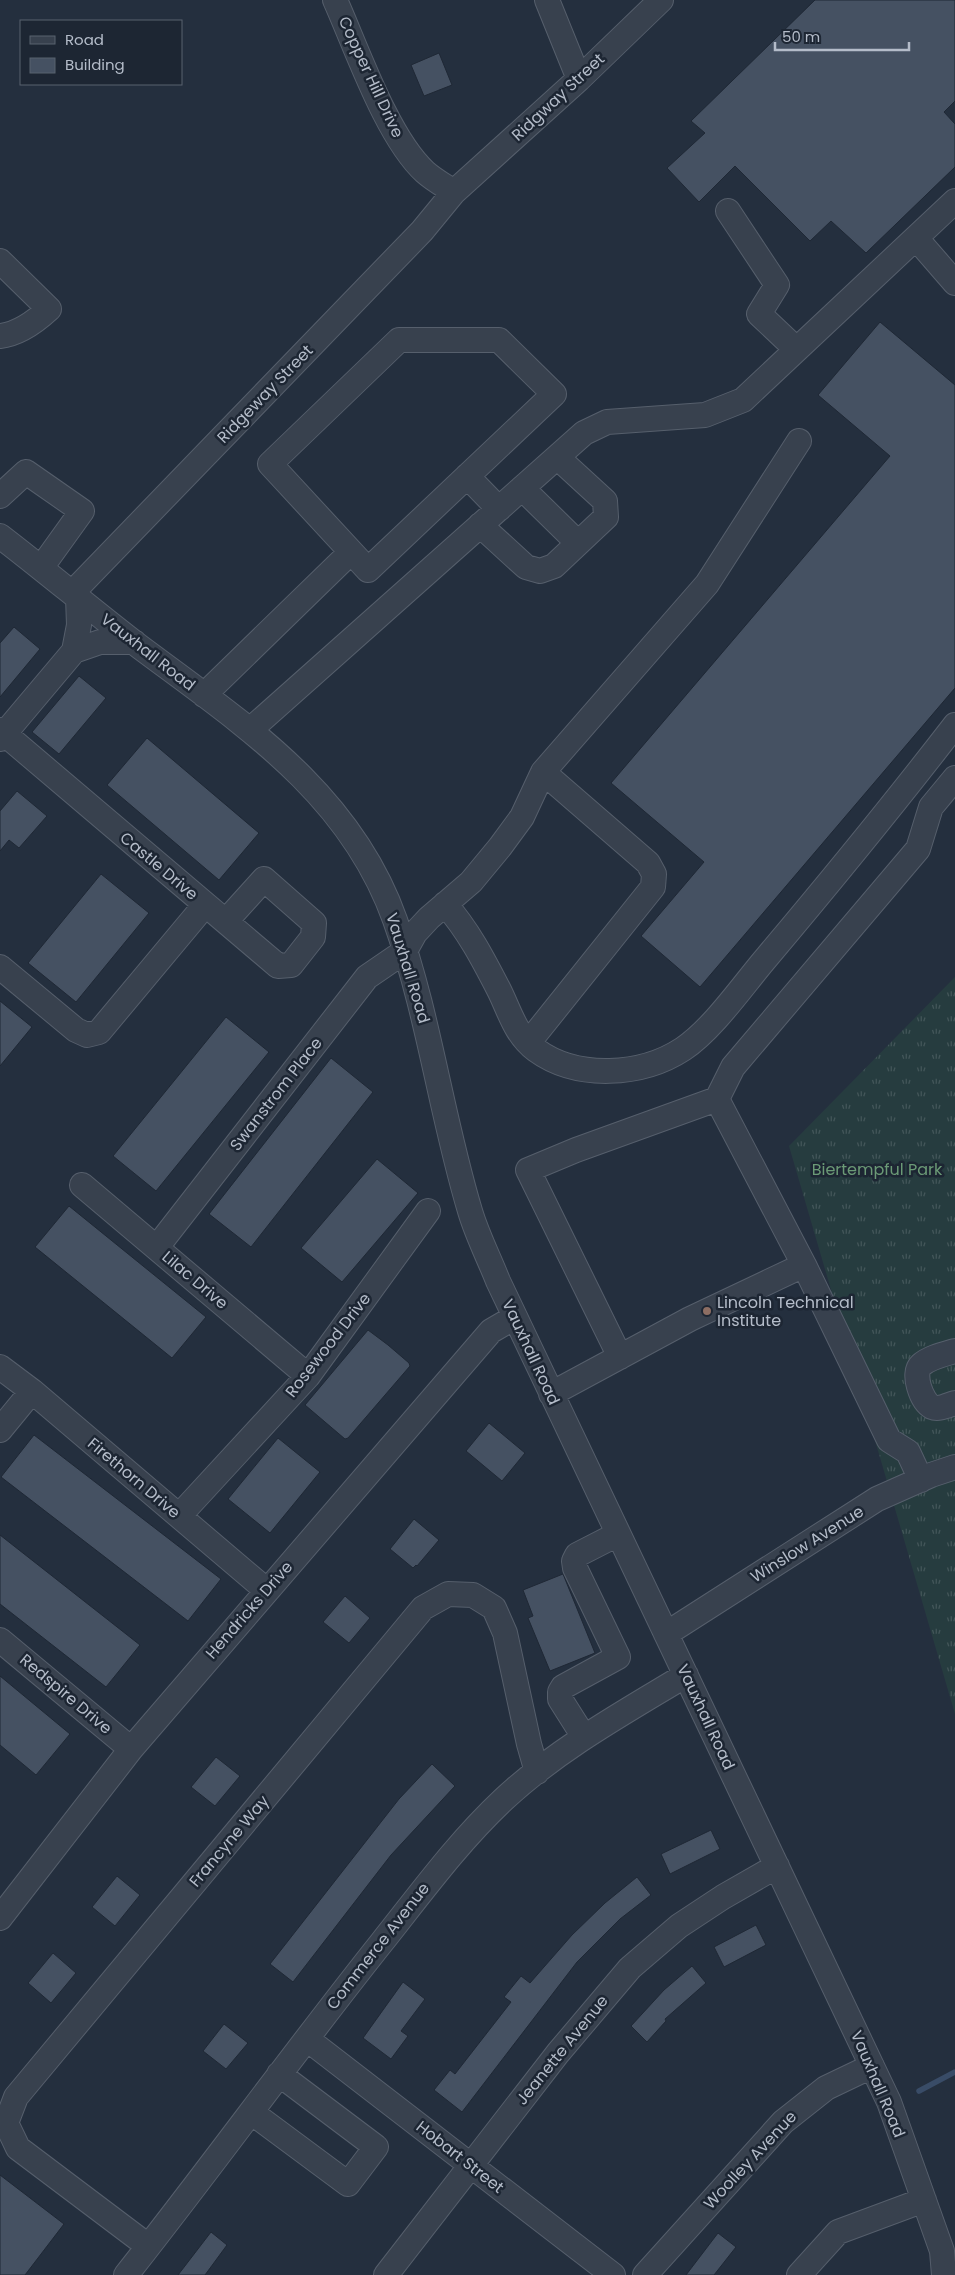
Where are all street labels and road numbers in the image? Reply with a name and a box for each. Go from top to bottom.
street label: Copper Hill Drive [333,12,409,142]
street label: Ridgway Street [507,48,610,146]
street label: Ridgeway Street [212,339,318,448]
street label: Vauxhall Road [96,608,200,696]
street label: Castle Drive [115,826,203,906]
street label: Vauxhall Road [380,910,436,1026]
street label: Swanstrom Place [224,1032,328,1156]
street label: Lilac Drive [157,1246,233,1314]
street label: Rosewood Drive [280,1288,376,1402]
street label: Vauxhall Road [496,1295,566,1409]
street label: Firethorn Drive [83,1432,185,1524]
street label: Winslow Avenue [746,1500,868,1588]
street label: Hendricks Drive [200,1556,298,1664]
street label: Redspire Drive [15,1649,117,1739]
street label: Vauxhall Road [671,1660,741,1774]
street label: Francyne Way [184,1790,274,1892]
street label: Commerce Avenue [321,1878,435,2014]
street label: Jeanette Avenue [510,1990,614,2110]
street label: Vauxhall Road [845,2027,911,2141]
street label: Woolley Avenue [698,2106,802,2214]
street label: Hobart Street [411,2115,509,2199]

